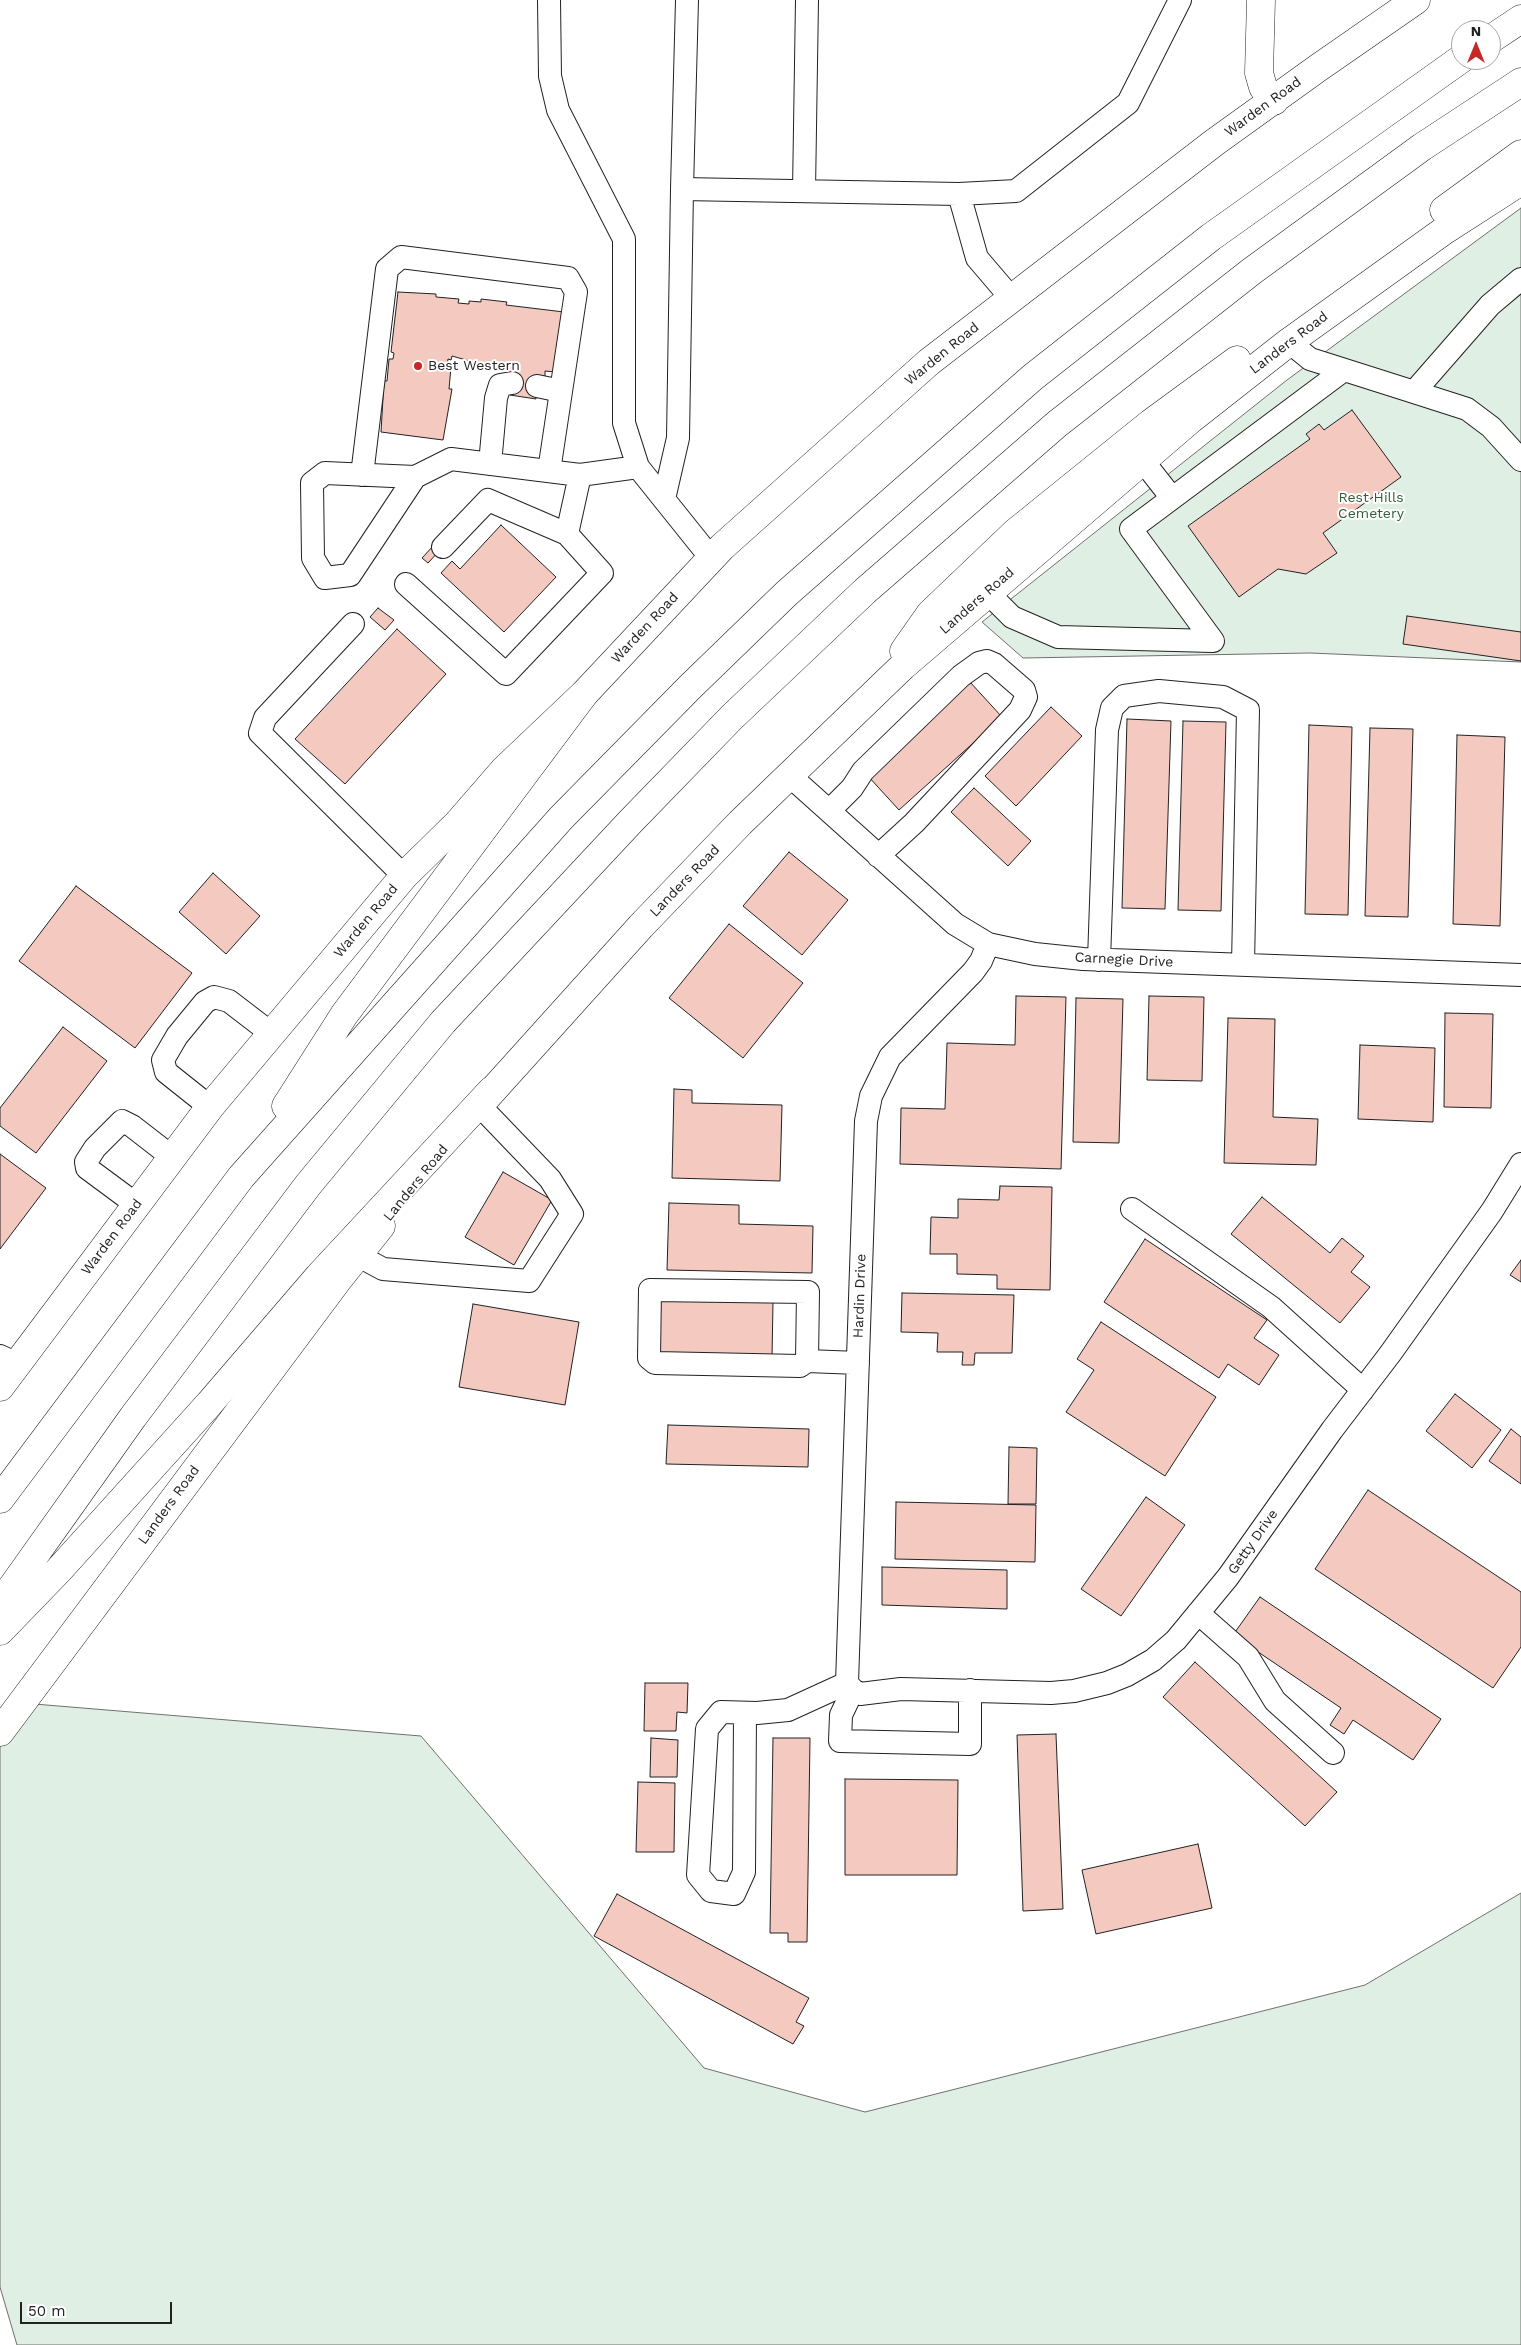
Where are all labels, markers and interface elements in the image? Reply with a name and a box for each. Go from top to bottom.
north arrow [1451,20,1501,70]
text: N [1471,23,1481,39]
street label: Warden Road [1221,74,1305,140]
street label: Landers Road [1247,308,1331,378]
street label: Warden Road [901,319,983,389]
place label: Best Western [428,358,520,374]
marker: Best Western [412,360,424,372]
park label: Rest Hills Cemetery [1338,490,1404,522]
street label: Landers Road [936,564,1018,638]
street label: Warden Road [608,589,682,667]
street label: Landers Road [646,842,724,920]
street label: Warden Road [330,881,402,961]
street label: Carnegie Drive [1074,949,1174,971]
street label: Landers Road [380,1141,452,1225]
street label: Warden Road [78,1196,146,1278]
street label: Hardin Drive [850,1254,870,1338]
street label: Landers Road [135,1462,203,1548]
street label: Getty Drive [1224,1506,1282,1578]
scale bar [22,2292,175,2324]
text: 50 m [28,2302,65,2320]

